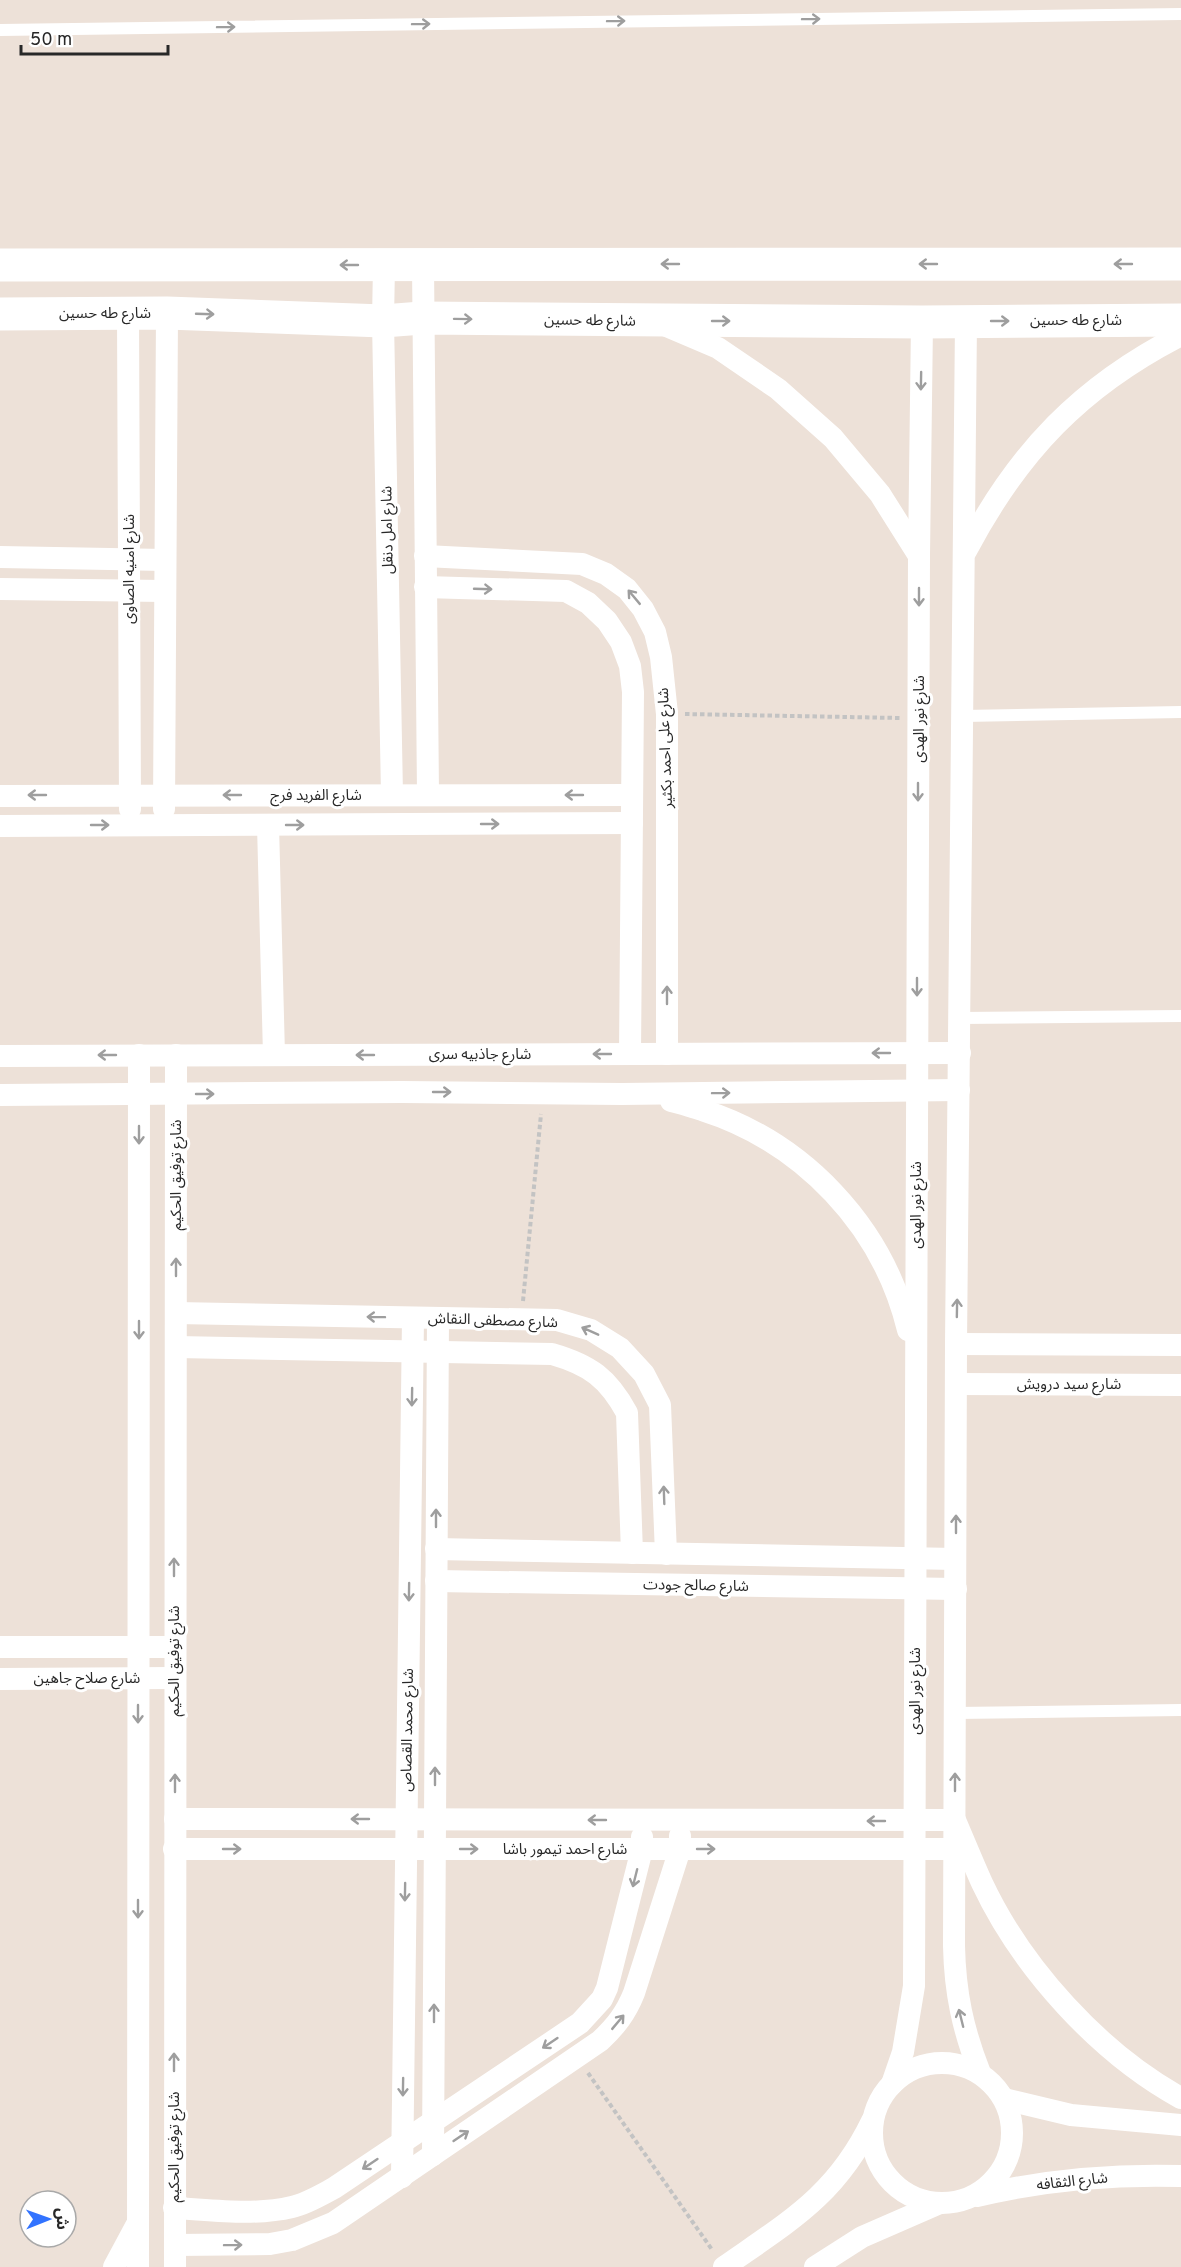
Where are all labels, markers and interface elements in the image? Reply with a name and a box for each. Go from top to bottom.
one-way arrow [801,13,821,25]
one-way arrow [606,15,626,27]
scale bar [21,18,168,56]
one-way arrow [411,18,431,30]
one-way arrow [216,21,236,32]
text: 50 m [30,29,72,52]
one-way arrow [918,258,938,270]
one-way arrow [1113,258,1133,270]
one-way arrow [339,259,359,271]
one-way arrow [660,259,680,270]
street label: شارع طه حسين [59,305,151,325]
one-way arrow [195,309,215,320]
street label: شارع طه حسين [544,311,636,333]
street label: شارع طه حسين [1030,312,1122,332]
one-way arrow [453,313,473,325]
one-way arrow [711,315,731,327]
one-way arrow [990,315,1010,327]
one-way arrow [916,370,927,390]
street label: شارع امل دنقل [378,485,400,574]
street label: شارع امنيه الصاوى [121,514,141,624]
one-way arrow [473,583,493,594]
one-way arrow [913,586,925,606]
one-way arrow [627,590,641,605]
street label: شارع نور الهدى [911,675,931,763]
street label: شارع على احمد بكثير [655,687,679,810]
one-way arrow [912,781,924,801]
street label: شارع الفريد فرج [270,787,362,807]
one-way arrow [27,789,47,801]
one-way arrow [222,789,242,801]
one-way arrow [564,789,584,801]
one-way arrow [480,818,500,830]
one-way arrow [90,819,110,831]
one-way arrow [285,819,305,831]
one-way arrow [912,976,923,996]
one-way arrow [661,986,673,1006]
street label: شارع جاذبيه سرى [429,1046,532,1066]
one-way arrow [871,1047,891,1059]
one-way arrow [592,1048,612,1060]
one-way arrow [97,1049,117,1061]
one-way arrow [355,1049,375,1060]
one-way arrow [432,1086,452,1098]
one-way arrow [711,1087,731,1099]
one-way arrow [195,1088,215,1100]
street label: شارع توفيق الحكيم [168,1119,188,1230]
one-way arrow [133,1124,145,1144]
street label: شارع نور الهدى [908,1161,928,1249]
one-way arrow [170,1257,182,1277]
one-way arrow [951,1298,963,1318]
street label: شارع مصطفى النقاش [428,1310,558,1334]
one-way arrow [367,1311,387,1323]
one-way arrow [133,1319,145,1339]
one-way arrow [582,1325,600,1337]
street label: شارع سيد درويش [1017,1376,1121,1396]
one-way arrow [406,1387,418,1407]
one-way arrow [658,1486,669,1506]
one-way arrow [430,1508,442,1528]
one-way arrow [950,1514,962,1534]
one-way arrow [168,1557,180,1577]
street label: شارع صالح جودت [643,1576,749,1598]
one-way arrow [403,1582,415,1602]
street label: شارع توفيق الحكيم [166,1605,186,1716]
street label: شارع نور الهدى [907,1647,927,1735]
street label: شارع محمد القصاص [398,1668,420,1792]
street label: شارع صلاح جاهين [34,1670,141,1690]
one-way arrow [133,1703,144,1723]
one-way arrow [429,1766,441,1786]
one-way arrow [949,1772,961,1792]
one-way arrow [169,1773,180,1793]
one-way arrow [350,1813,370,1825]
one-way arrow [587,1814,607,1826]
one-way arrow [866,1815,886,1827]
street label: شارع احمد تيمور باشا [503,1841,628,1861]
one-way arrow [222,1843,242,1855]
one-way arrow [459,1843,479,1855]
one-way arrow [696,1843,716,1855]
one-way arrow [629,1868,641,1887]
one-way arrow [399,1882,411,1902]
one-way arrow [132,1898,144,1918]
one-way arrow [428,2003,440,2023]
one-way arrow [955,2009,967,2028]
one-way arrow [611,2015,625,2030]
one-way arrow [542,2038,559,2050]
one-way arrow [168,2052,180,2072]
one-way arrow [397,2077,409,2097]
street label: شارع توفيق الحكيم [166,2091,186,2202]
one-way arrow [452,2130,469,2142]
one-way arrow [363,2158,379,2170]
street label: شارع الثقافه [1036,2169,1109,2197]
north arrow [18,2189,78,2249]
text: ش [51,2208,71,2230]
one-way arrow [223,2239,243,2251]

